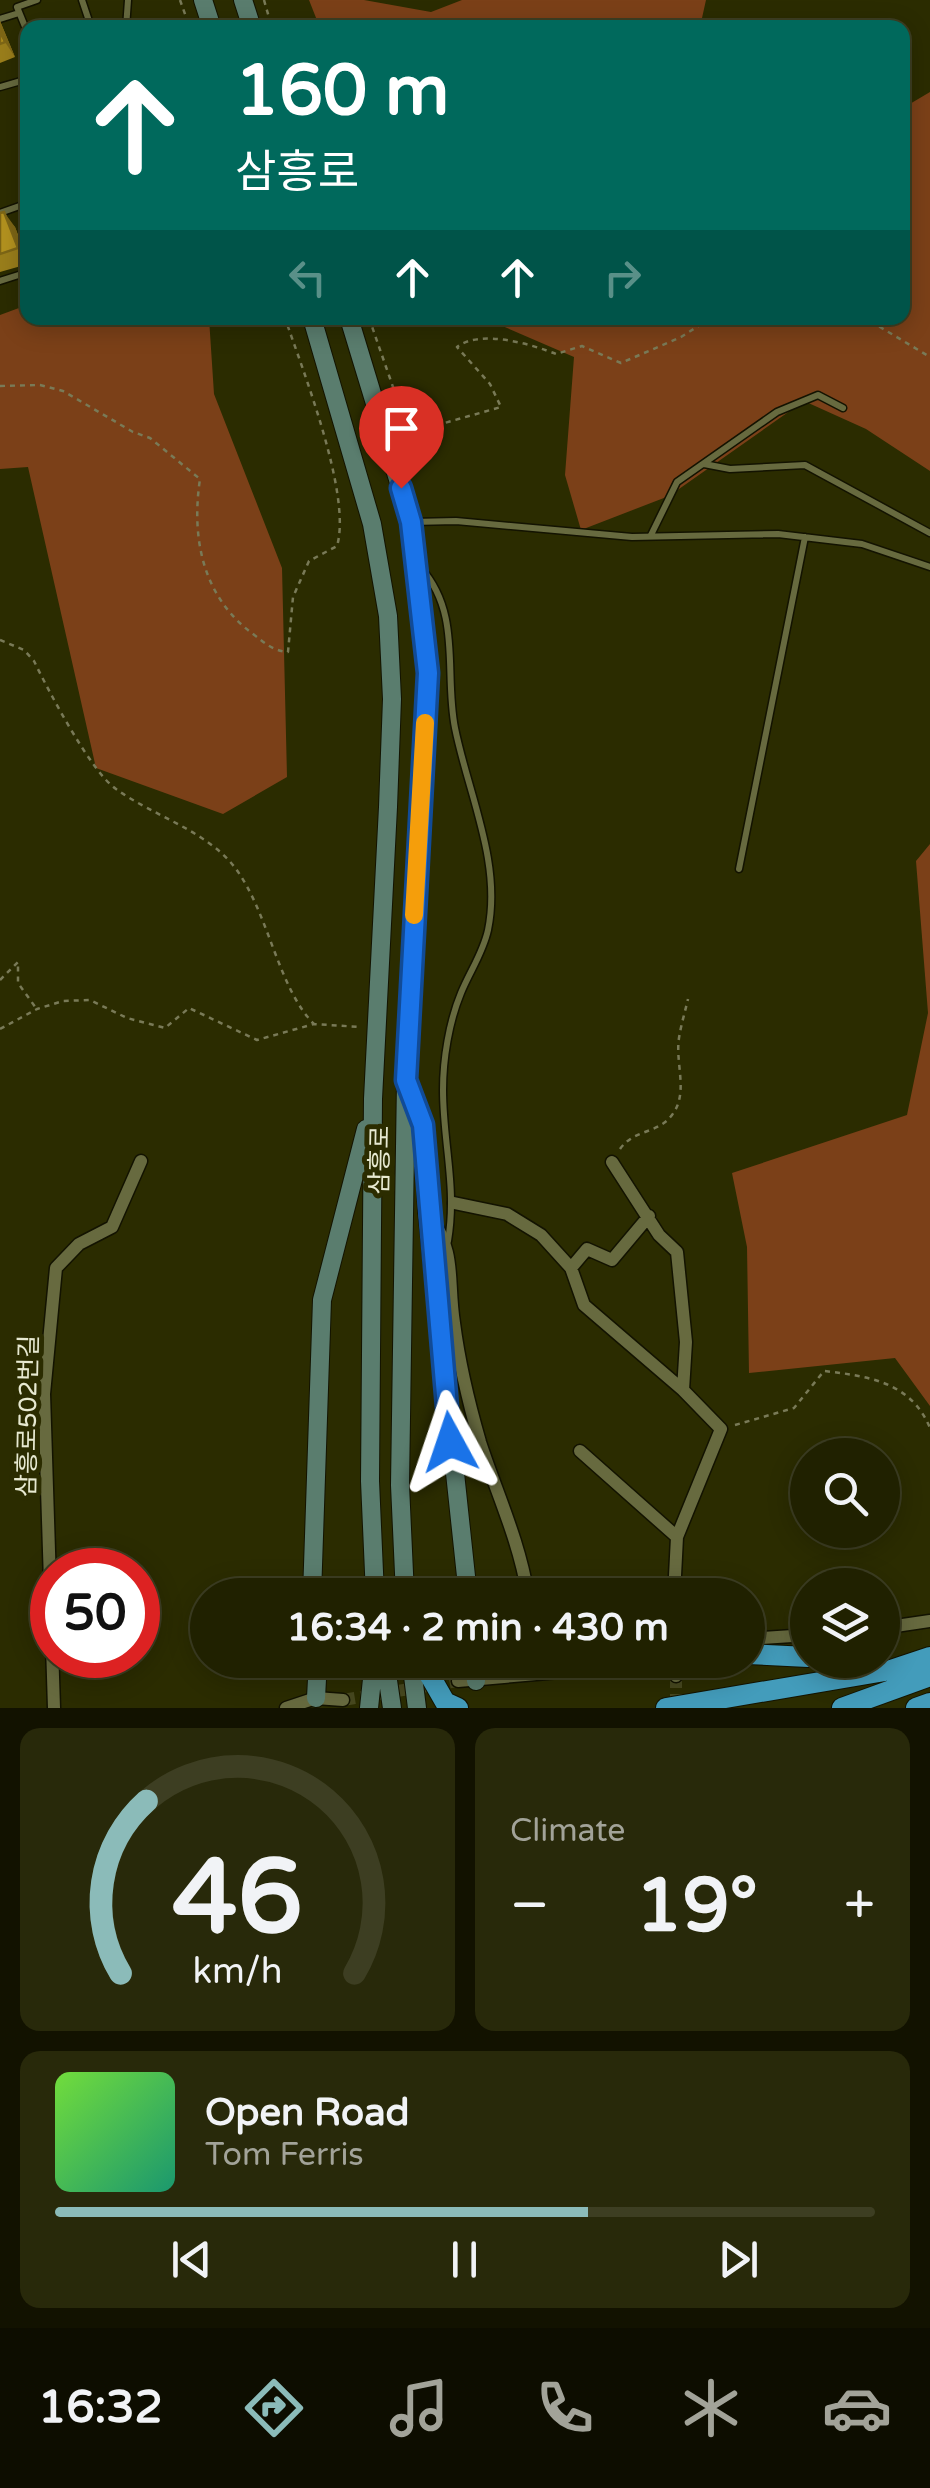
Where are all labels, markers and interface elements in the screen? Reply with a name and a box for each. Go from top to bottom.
text: 160 m [235,50,449,134]
icon: ahead [70,60,200,190]
text: 삼흥로 [235,146,359,200]
icon: left [280,250,335,305]
icon: ahead [385,250,440,305]
icon: ahead [490,250,545,305]
icon: right [595,250,650,305]
pin [359,386,444,489]
icon: arrive [374,401,429,456]
street label: 삼흥로 [364,1125,396,1195]
street label: 삼흥로502번길 [12,1335,44,1497]
position arrow [398,1390,502,1494]
map controls [790,1438,900,1678]
button: search [790,1438,900,1548]
speed limit sign: 50 [30,1548,160,1678]
button: layers [790,1568,900,1678]
text: 16:34 · 2 min · 430 m [286,1605,669,1651]
text: Climate [510,1812,625,1850]
text: 46 [172,1836,303,1961]
text: 19° [635,1861,758,1951]
text: − [510,1873,549,1939]
text: + [844,1873,875,1939]
text: km/h [193,1950,282,1993]
text: Open Road [205,2090,410,2136]
text: Tom Ferris [205,2136,364,2174]
icon: previous [164,2232,219,2287]
icon: pause [437,2232,492,2287]
icon: next [711,2232,766,2287]
icon: directions [239,2373,309,2443]
icon: music [384,2373,454,2443]
icon: phone [530,2373,600,2443]
icon: climate [676,2373,746,2443]
icon: car [822,2373,892,2443]
text: 16:32 [38,2381,163,2435]

